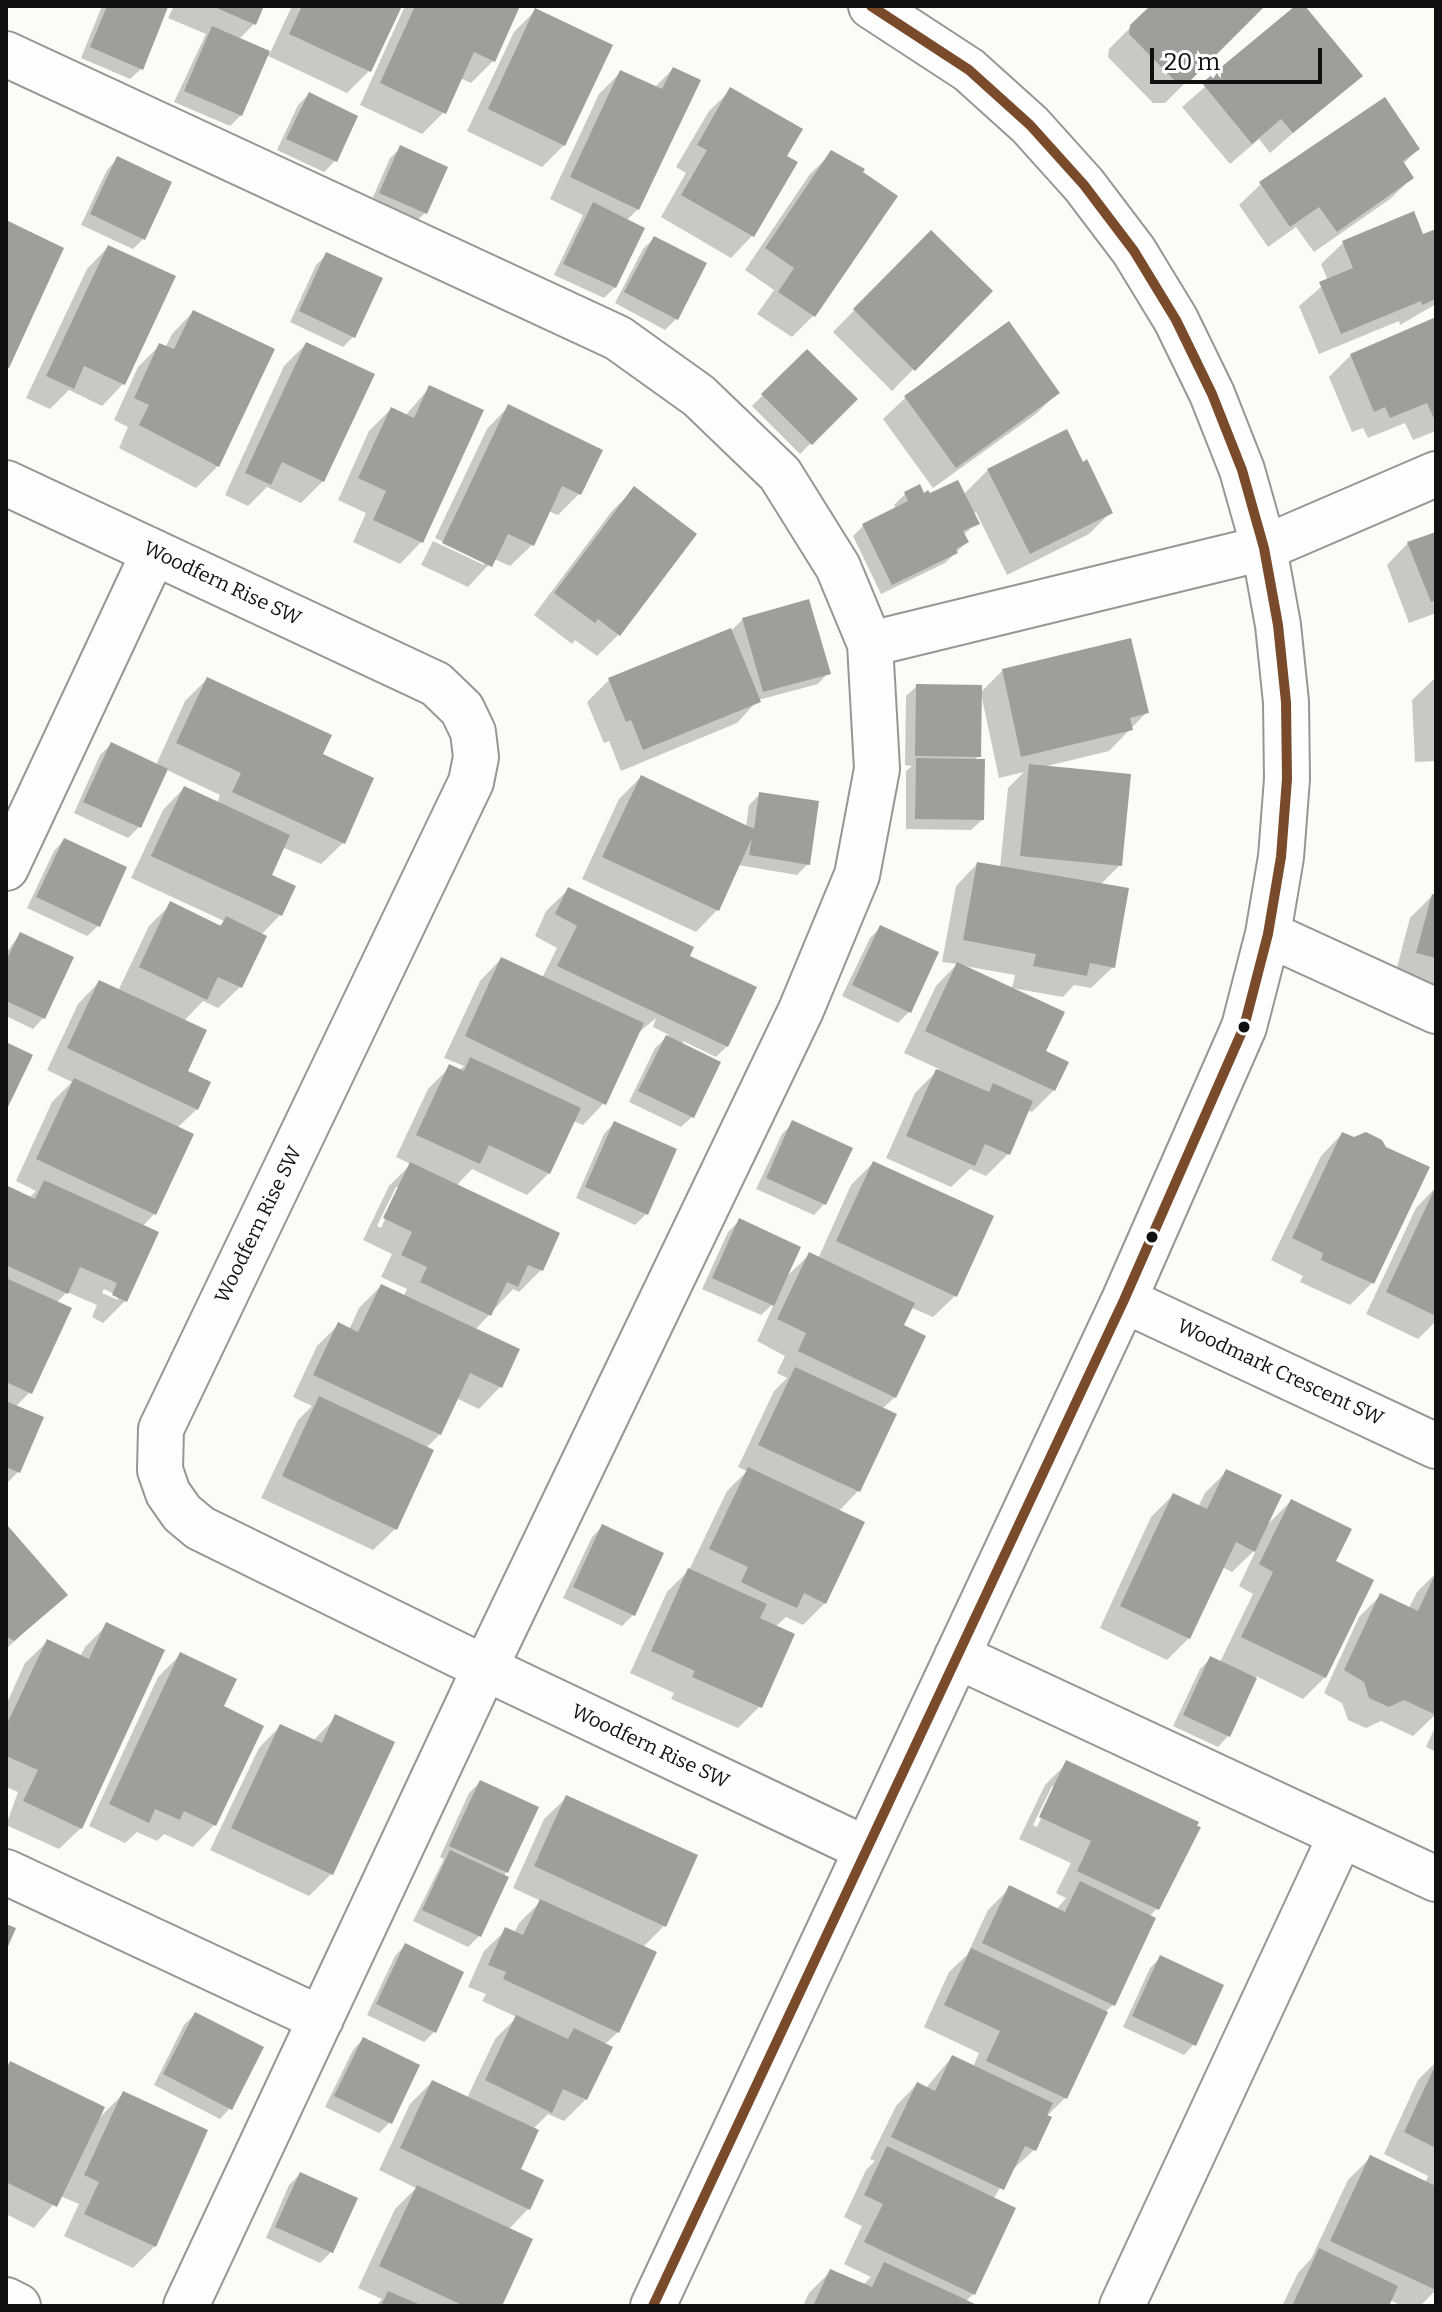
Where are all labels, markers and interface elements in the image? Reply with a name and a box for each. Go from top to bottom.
scale bar [1154,32,1326,82]
text: 20 m [1164,48,1220,76]
street label: Woodfern Rise SW [139,537,305,631]
unlabelled marker [1236,1019,1252,1035]
street label: Woodfern Rise SW [211,1143,307,1307]
unlabelled marker [1144,1229,1160,1245]
street label: Woodmark Crescent SW [1173,1315,1387,1431]
street label: Woodfern Rise SW [567,1700,733,1794]

